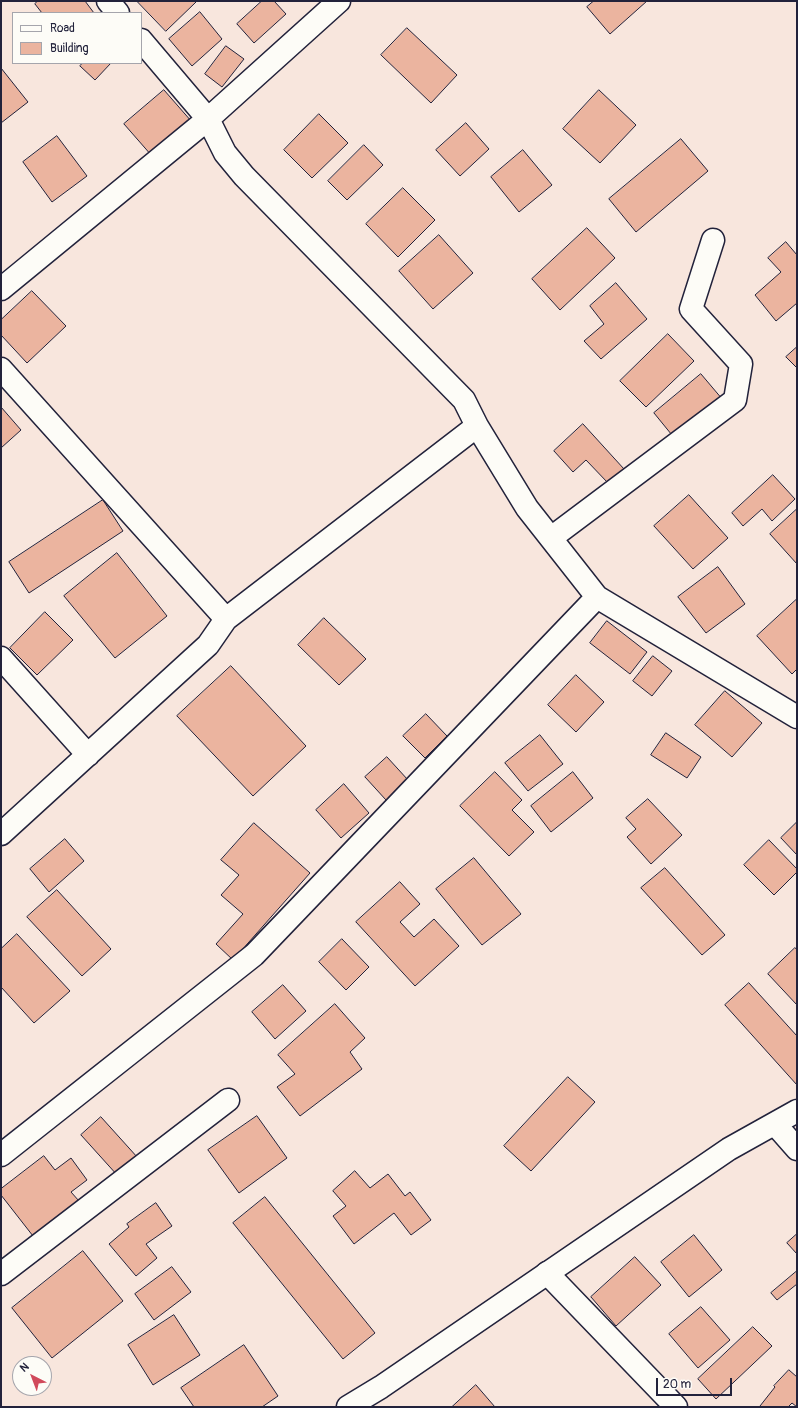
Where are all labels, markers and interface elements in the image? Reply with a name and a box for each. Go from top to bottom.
legend [12,12,142,64]
text: Road [50,21,75,36]
text: Building [50,41,89,56]
north arrow [12,1356,52,1396]
text: N [17,1360,31,1375]
scale bar [658,1370,734,1396]
text: 20 m [663,1377,691,1392]

